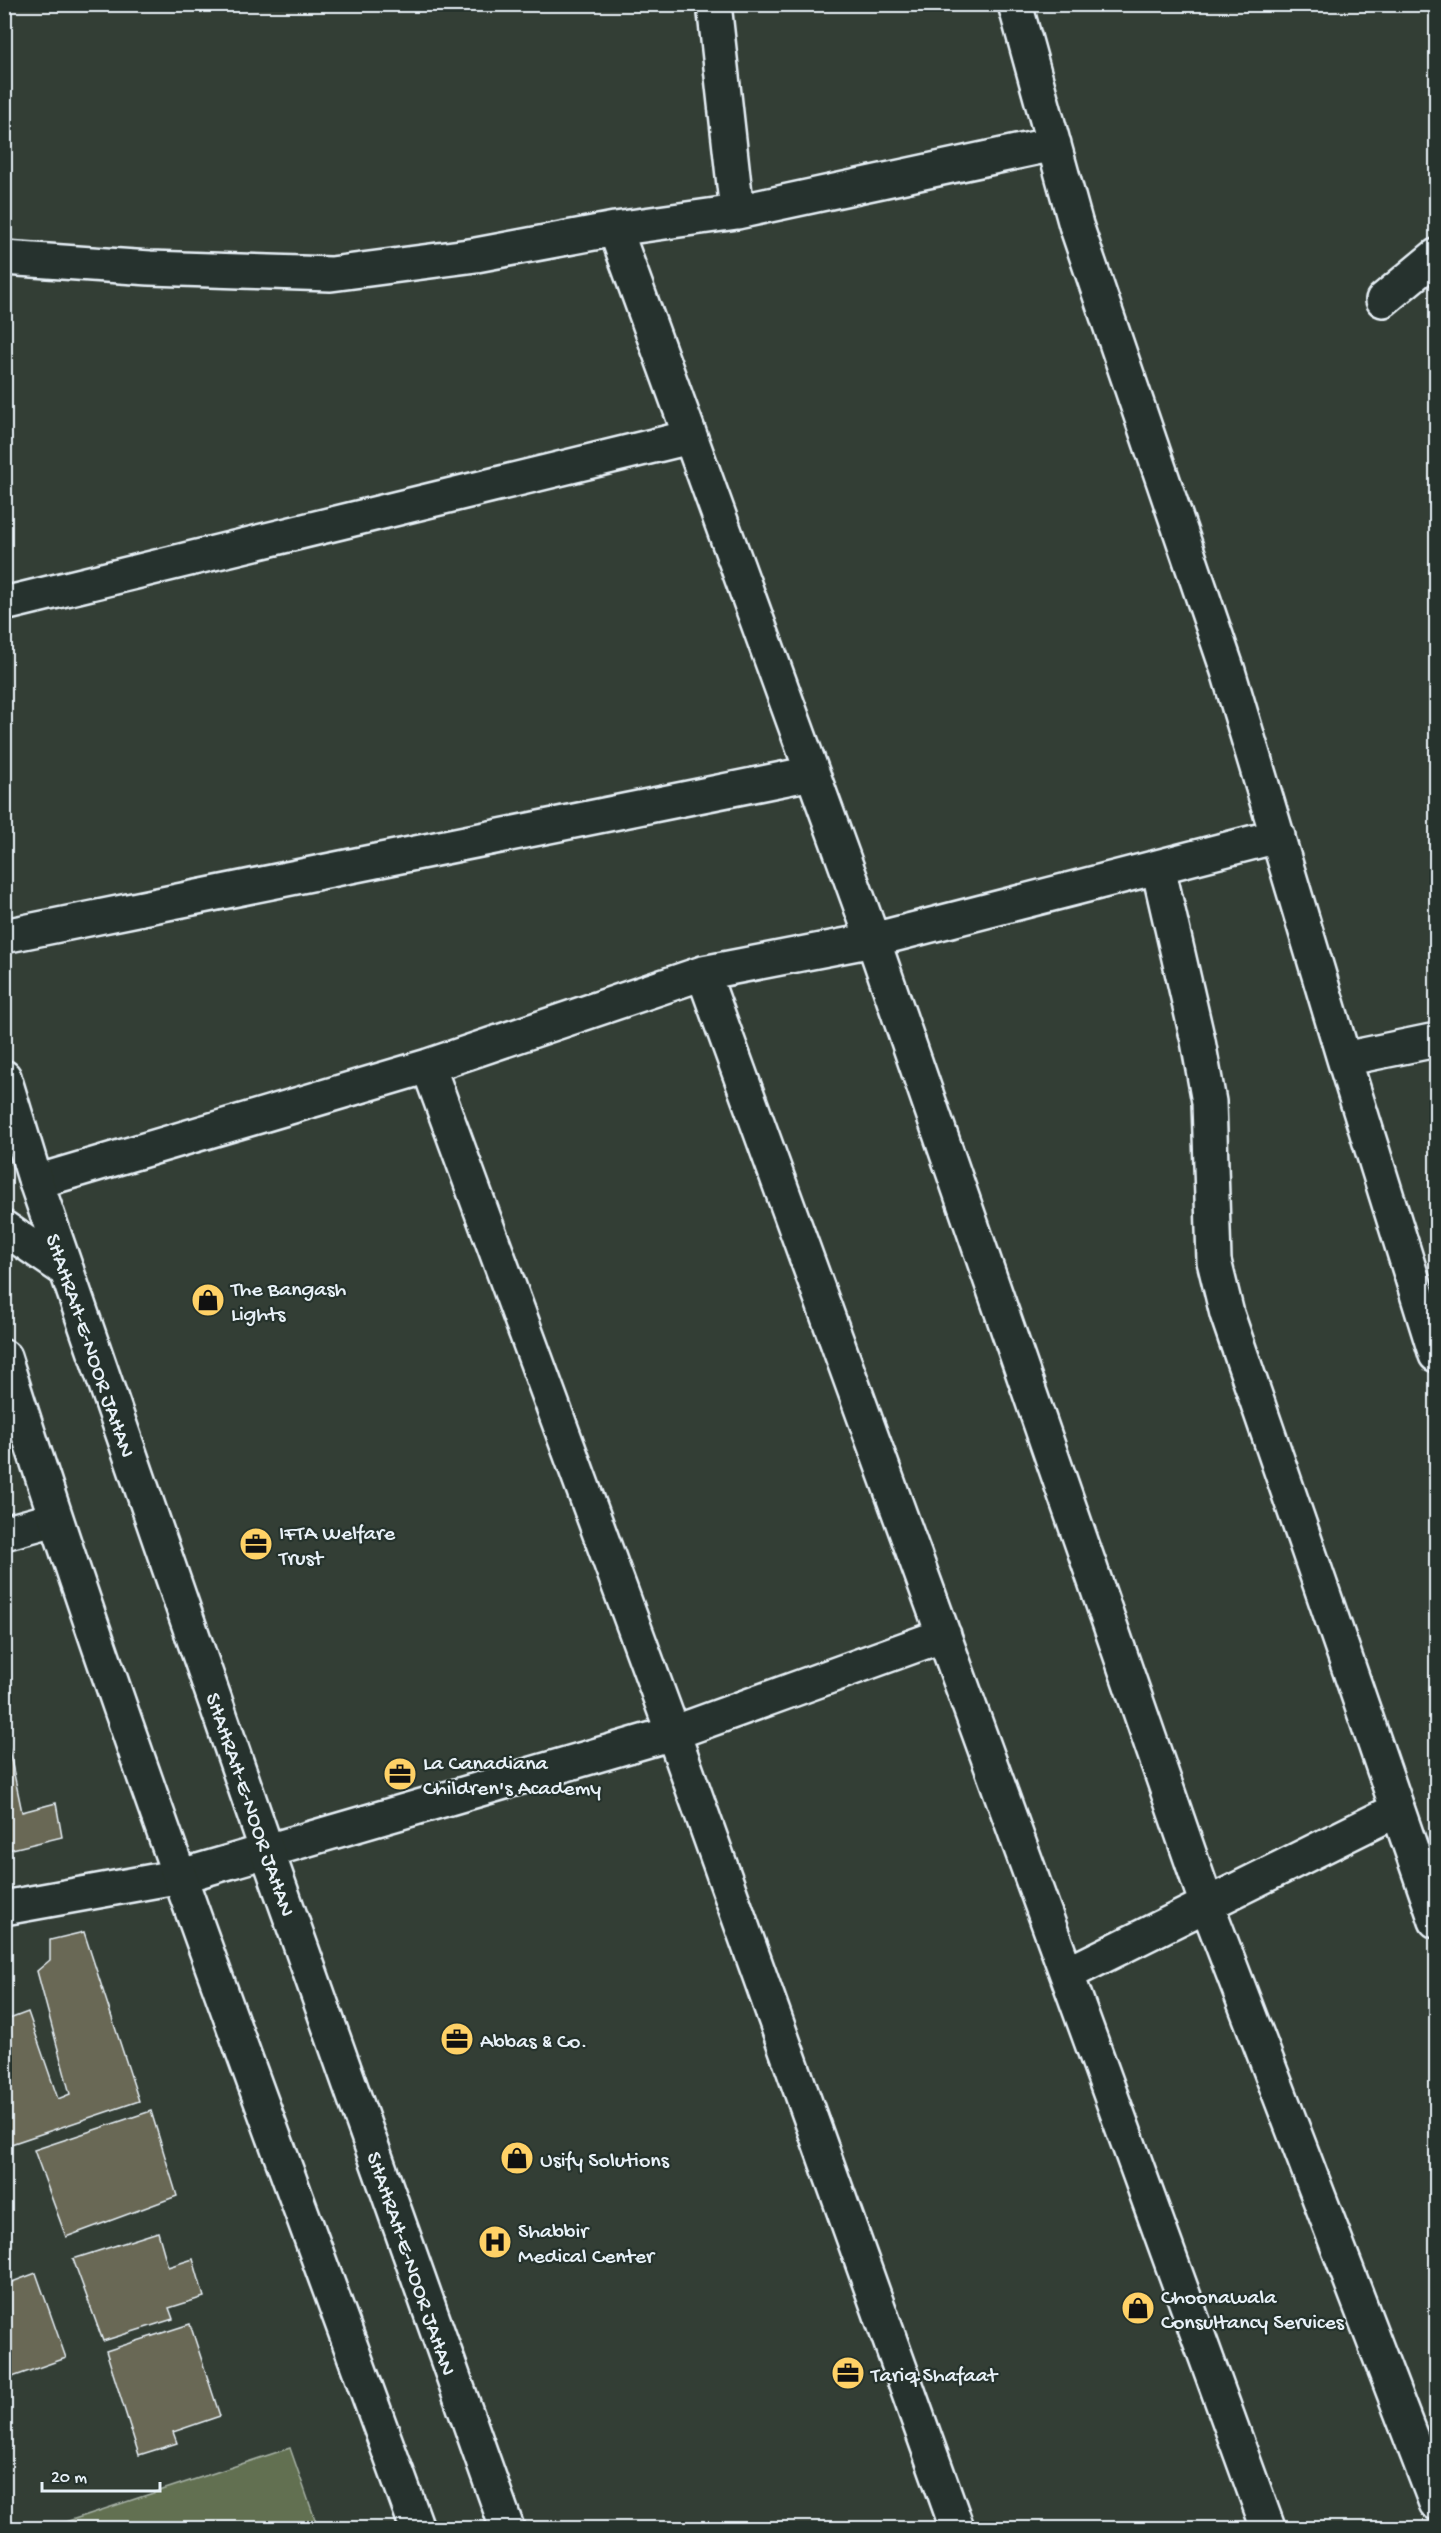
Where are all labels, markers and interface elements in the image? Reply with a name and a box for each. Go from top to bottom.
street label: SHAHRAH-E-NOOR JAHAN [38,1231,139,1462]
place label: The Bangash Lights [229,1278,347,1329]
shop icon: The Bangash Lights [190,1282,226,1318]
place label: IFTA Welfare Trust [277,1522,396,1573]
office icon: IFTA Welfare Trust [238,1526,274,1562]
street label: SHAHRAH-E-NOOR JAHAN [198,1690,299,1921]
place label: La Canadiana Children's Academy [423,1752,601,1803]
office icon: La Canadiana Children's Academy [382,1756,418,1792]
office icon: Abbas & Co. [439,2021,475,2057]
place label: Abbas & Co. [480,2030,587,2056]
shop icon: Usify Solutions [499,2140,535,2176]
street label: SHAHRAH-E-NOOR JAHAN [359,2149,460,2380]
place label: Usify Solutions [540,2149,670,2175]
place label: Shabbir Medical Center [518,2220,656,2271]
hospital icon: Shabbir Medical Center [477,2224,513,2260]
place label: Choonawala Consultancy Services [1161,2286,1345,2337]
shop icon: Choonawala Consultancy Services [1120,2290,1156,2326]
office icon: Tariq Shafaat [830,2355,866,2391]
place label: Tariq Shafaat [869,2364,999,2390]
scale bar [42,2455,160,2493]
text: 20 m [51,2468,87,2489]

